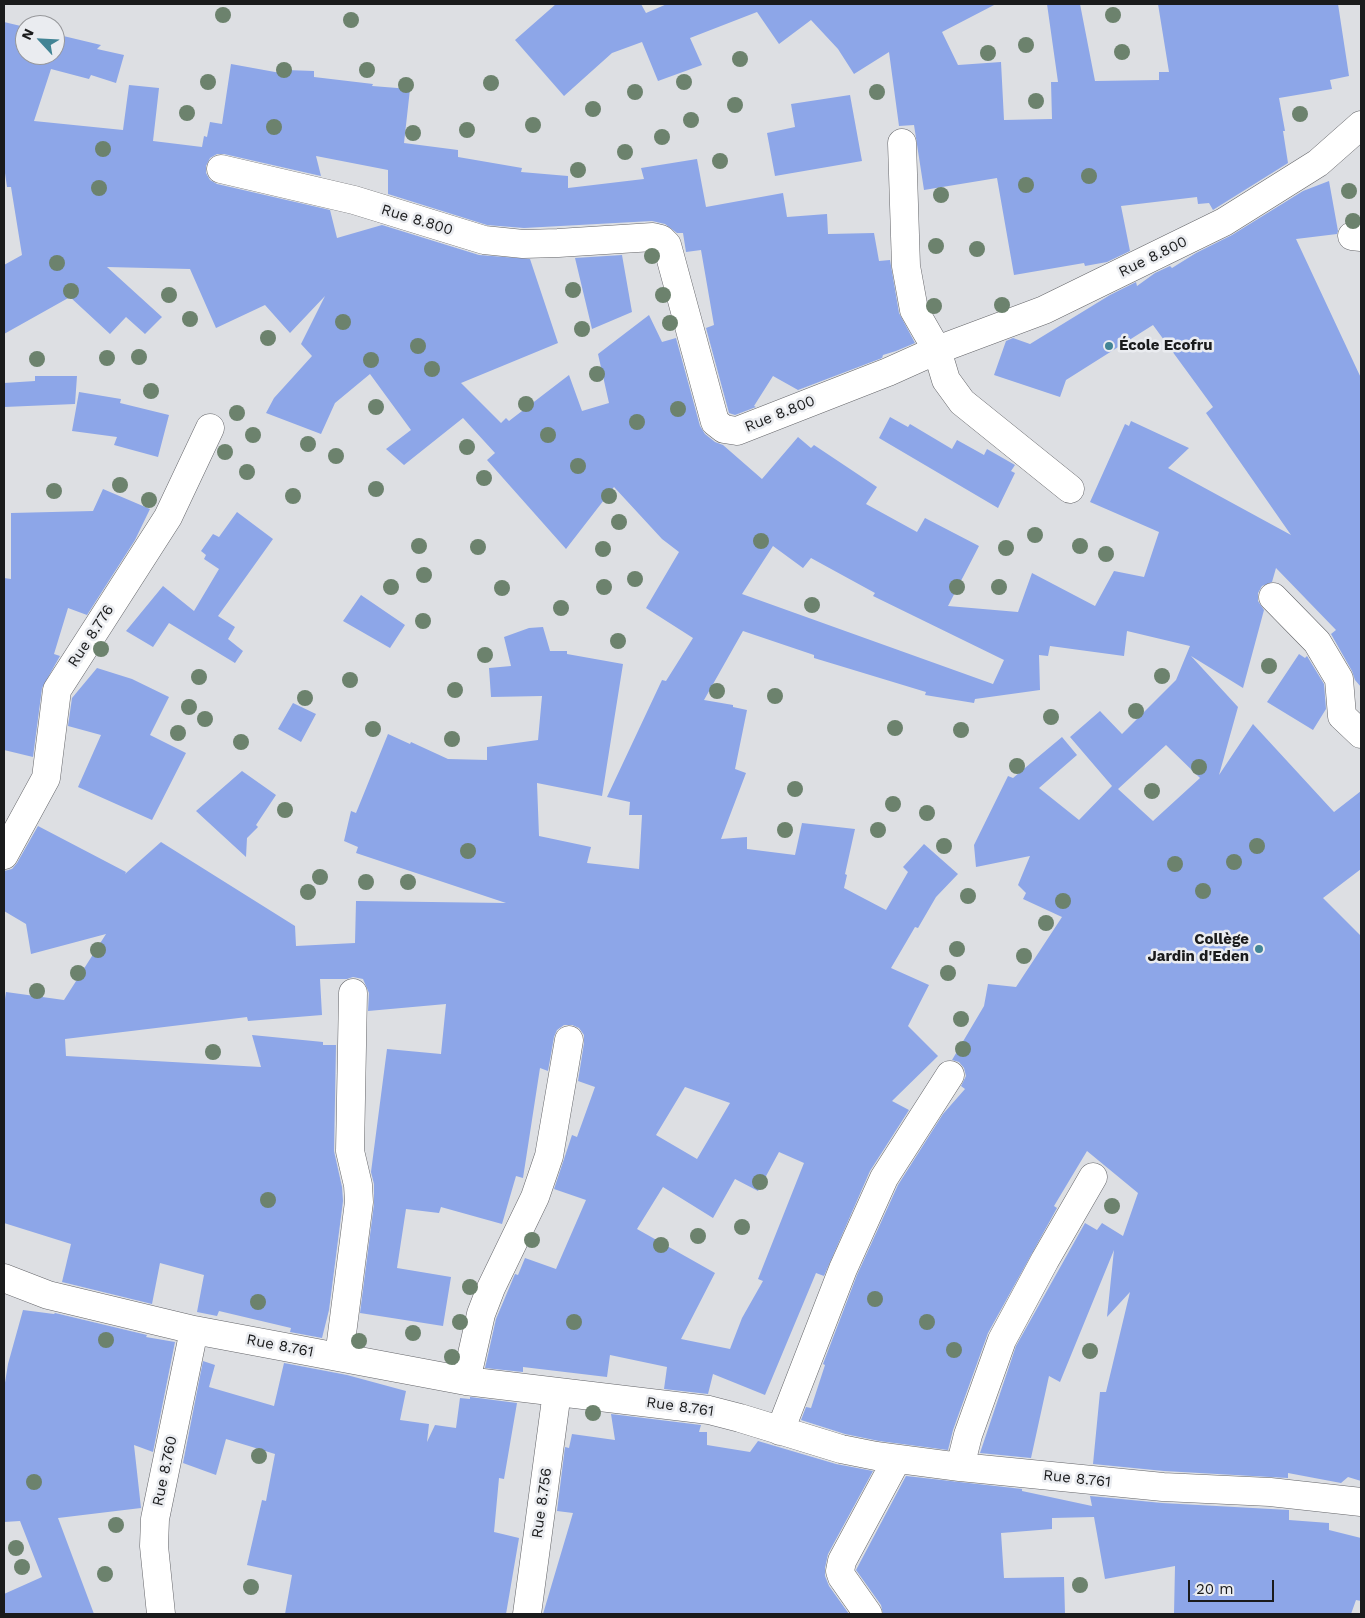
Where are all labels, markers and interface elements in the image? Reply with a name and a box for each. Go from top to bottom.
north arrow [15,15,65,65]
text: N [18,26,37,42]
street label: Rue 8.800 [379,201,455,239]
street label: Rue 8.800 [1116,233,1190,281]
place label: École Ecofru [1119,337,1212,355]
marker: École Ecofru [1103,340,1115,352]
street label: Rue 8.800 [742,392,818,436]
street label: Rue 8.776 [64,602,118,670]
place label: Collège Jardin d'Eden [1148,931,1249,966]
marker: Collège Jardin d'Eden [1253,943,1265,955]
street label: Rue 8.761 [245,1331,315,1361]
street label: Rue 8.761 [645,1393,715,1421]
street label: Rue 8.760 [149,1434,181,1508]
street label: Rue 8.756 [528,1467,556,1539]
street label: Rue 8.761 [1042,1467,1112,1491]
scale bar [1190,1570,1276,1602]
text: 20 m [1196,1580,1234,1598]

